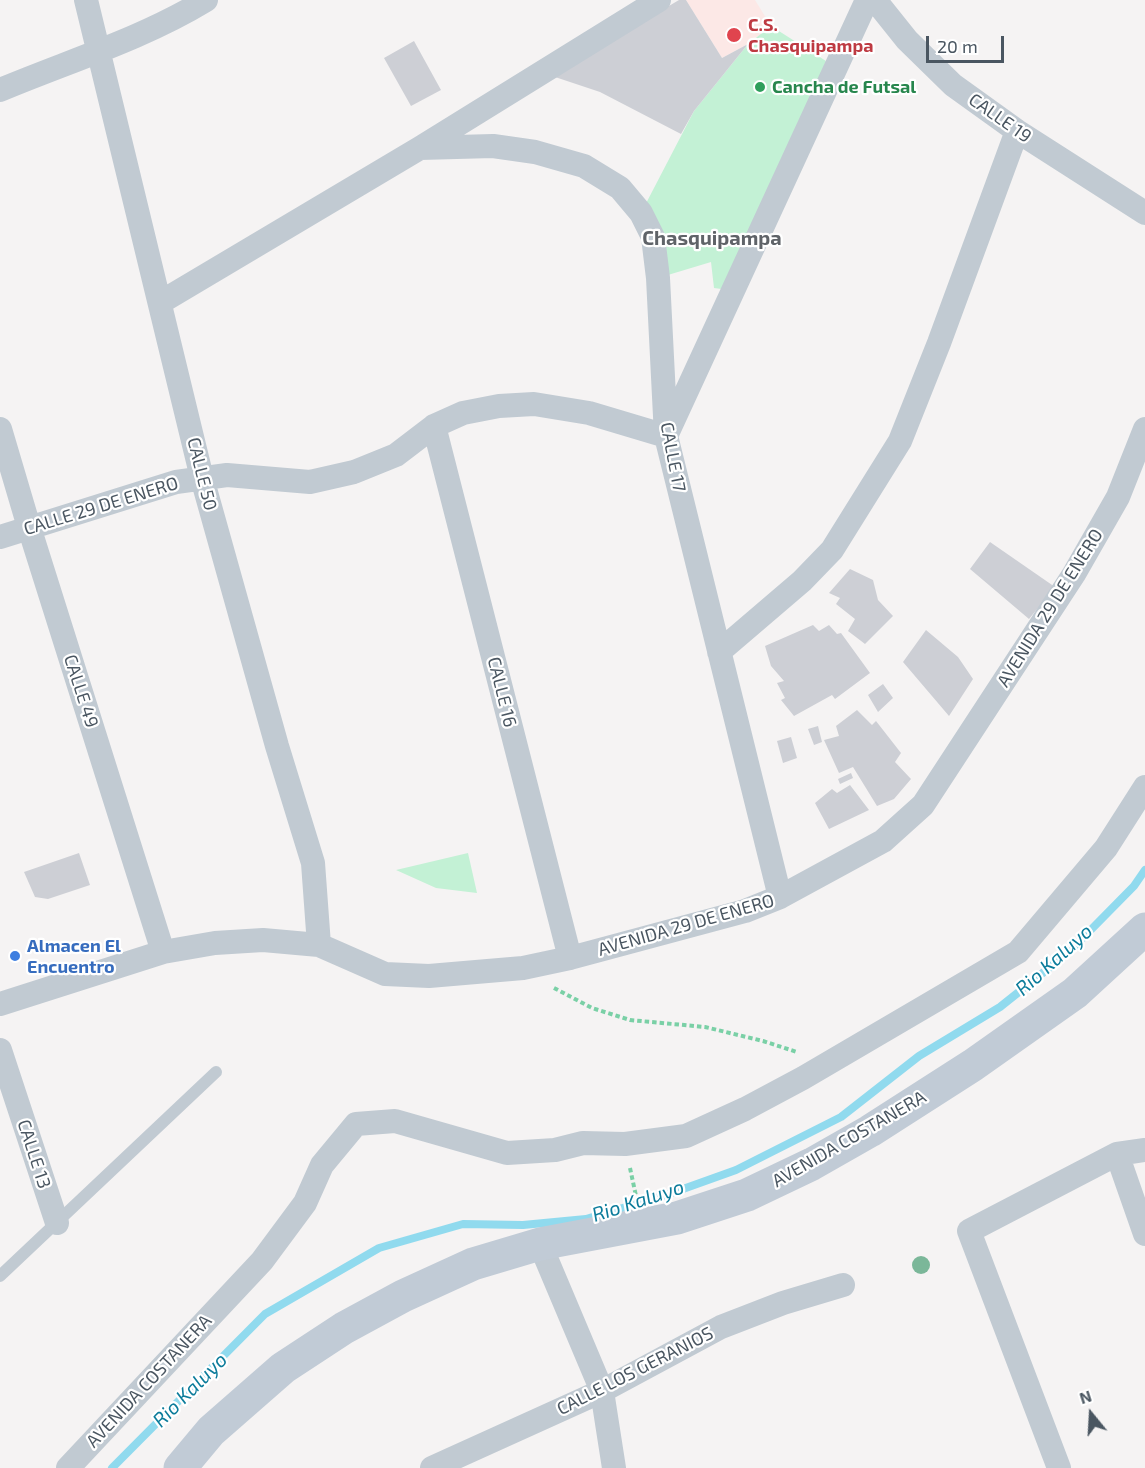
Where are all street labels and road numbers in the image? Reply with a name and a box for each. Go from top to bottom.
street label: CALLE 19 [965,89,1035,147]
street label: CALLE 17 [656,420,690,494]
street label: CALLE 50 [183,435,221,513]
street label: CALLE 29 DE ENERO [21,472,181,540]
street label: AVENIDA 29 DE ENERO [992,525,1108,691]
street label: CALLE 49 [59,652,103,730]
street label: CALLE 16 [483,655,521,729]
street label: AVENIDA 29 DE ENERO [595,889,777,961]
street label: AVENIDA COSTANERA [768,1086,930,1192]
street label: CALLE 13 [13,1117,55,1191]
street label: AVENIDA COSTANERA [82,1310,216,1452]
street label: CALLE LOS GERANIOS [553,1322,717,1420]

